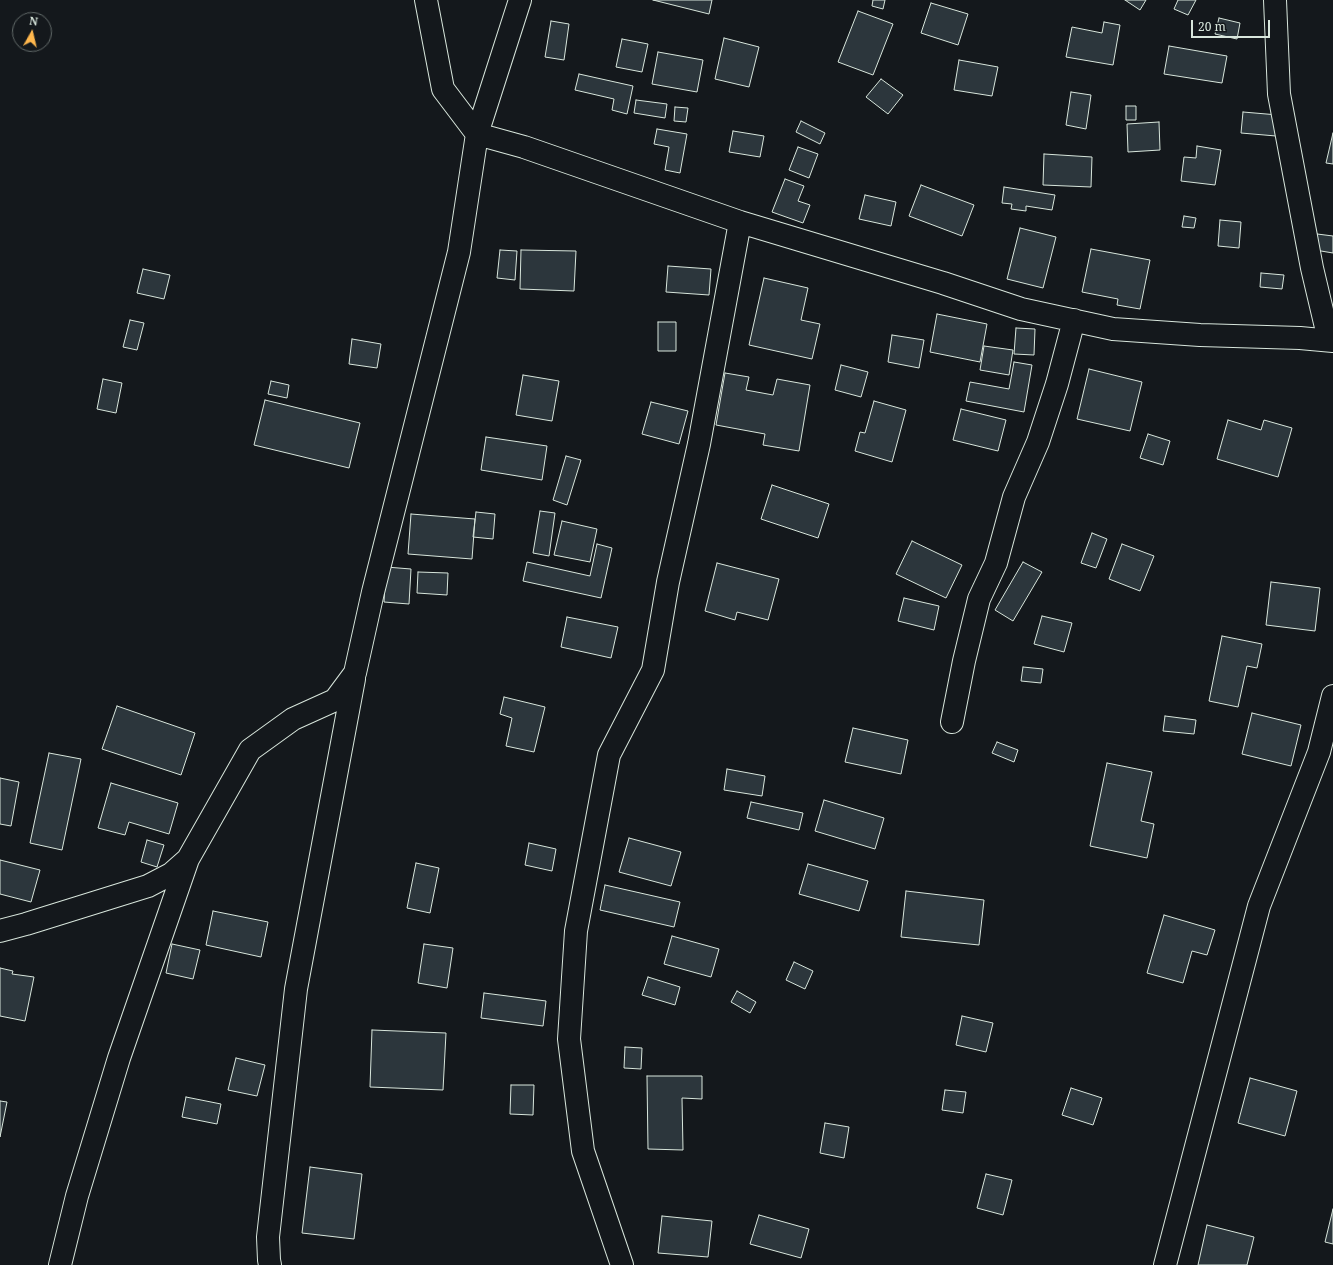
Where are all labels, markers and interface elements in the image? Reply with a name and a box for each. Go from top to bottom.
north arrow [12,12,52,52]
scale bar [1193,12,1272,38]
text: N [28,13,39,29]
text: 20 m [1198,18,1226,35]

